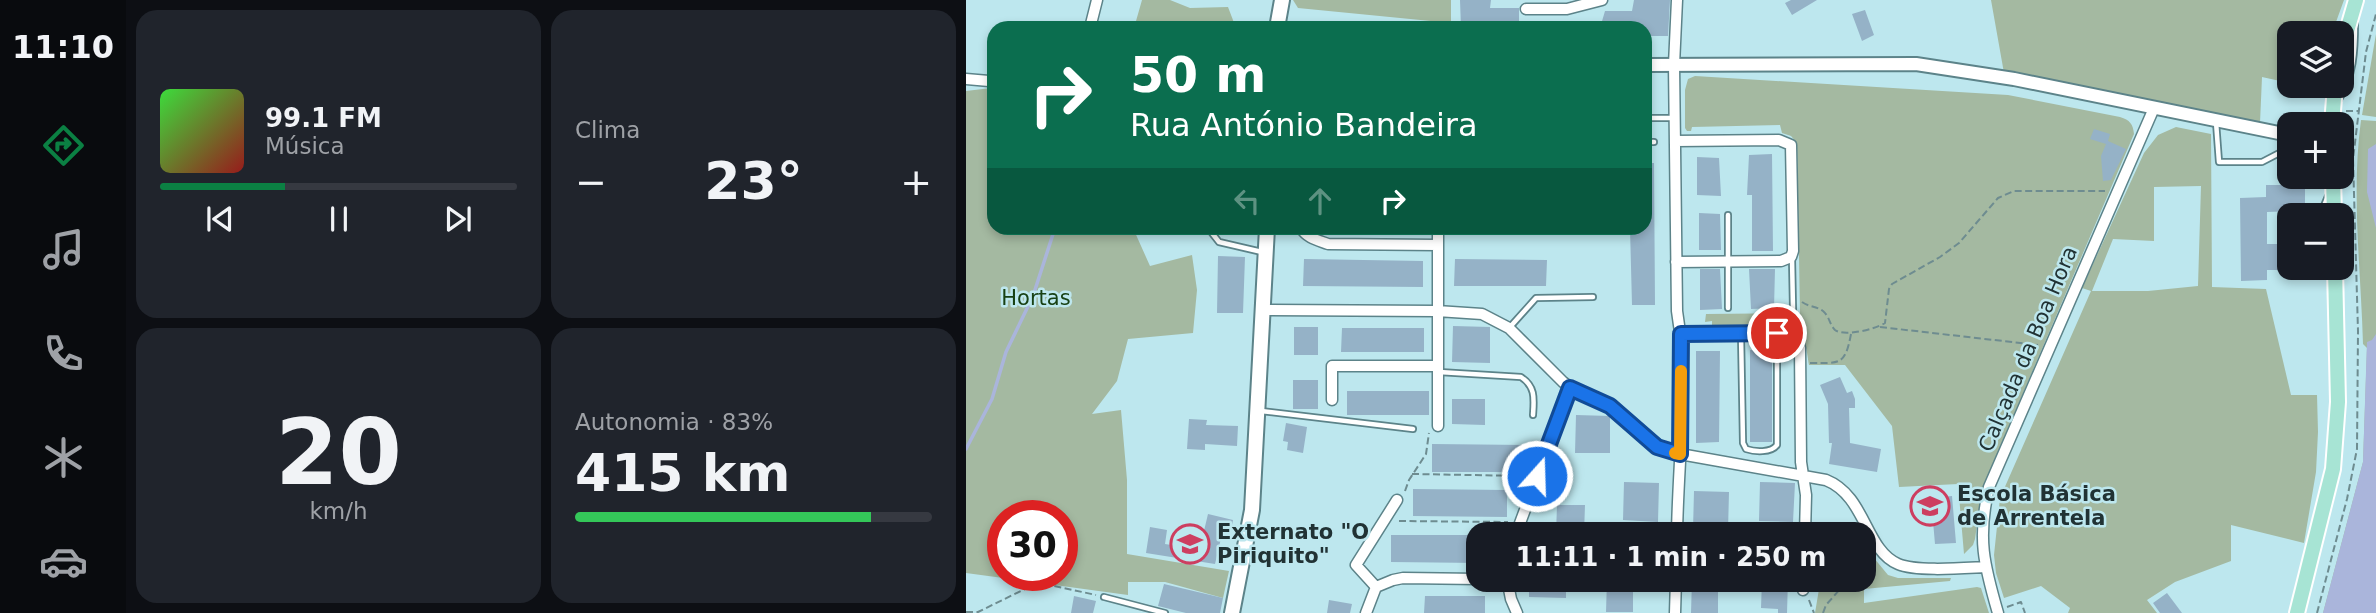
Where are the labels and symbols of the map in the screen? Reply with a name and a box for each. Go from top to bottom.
street label: Calçada da Boa Hora [1974,243,2082,455]
park label: Hortas [1001,286,1071,310]
pin [1747,303,1807,363]
position arrow [1500,439,1574,513]
place label: Escola Básica de Arrentela [1957,482,2116,530]
school or university icon: Escola Básica de Arrentela [1909,485,1951,527]
speed limit sign: 30 [987,500,1078,591]
place label: Externato "O Piriquito" [1217,520,1369,568]
school or university icon: Externato "O Piriquito" [1169,523,1211,565]

